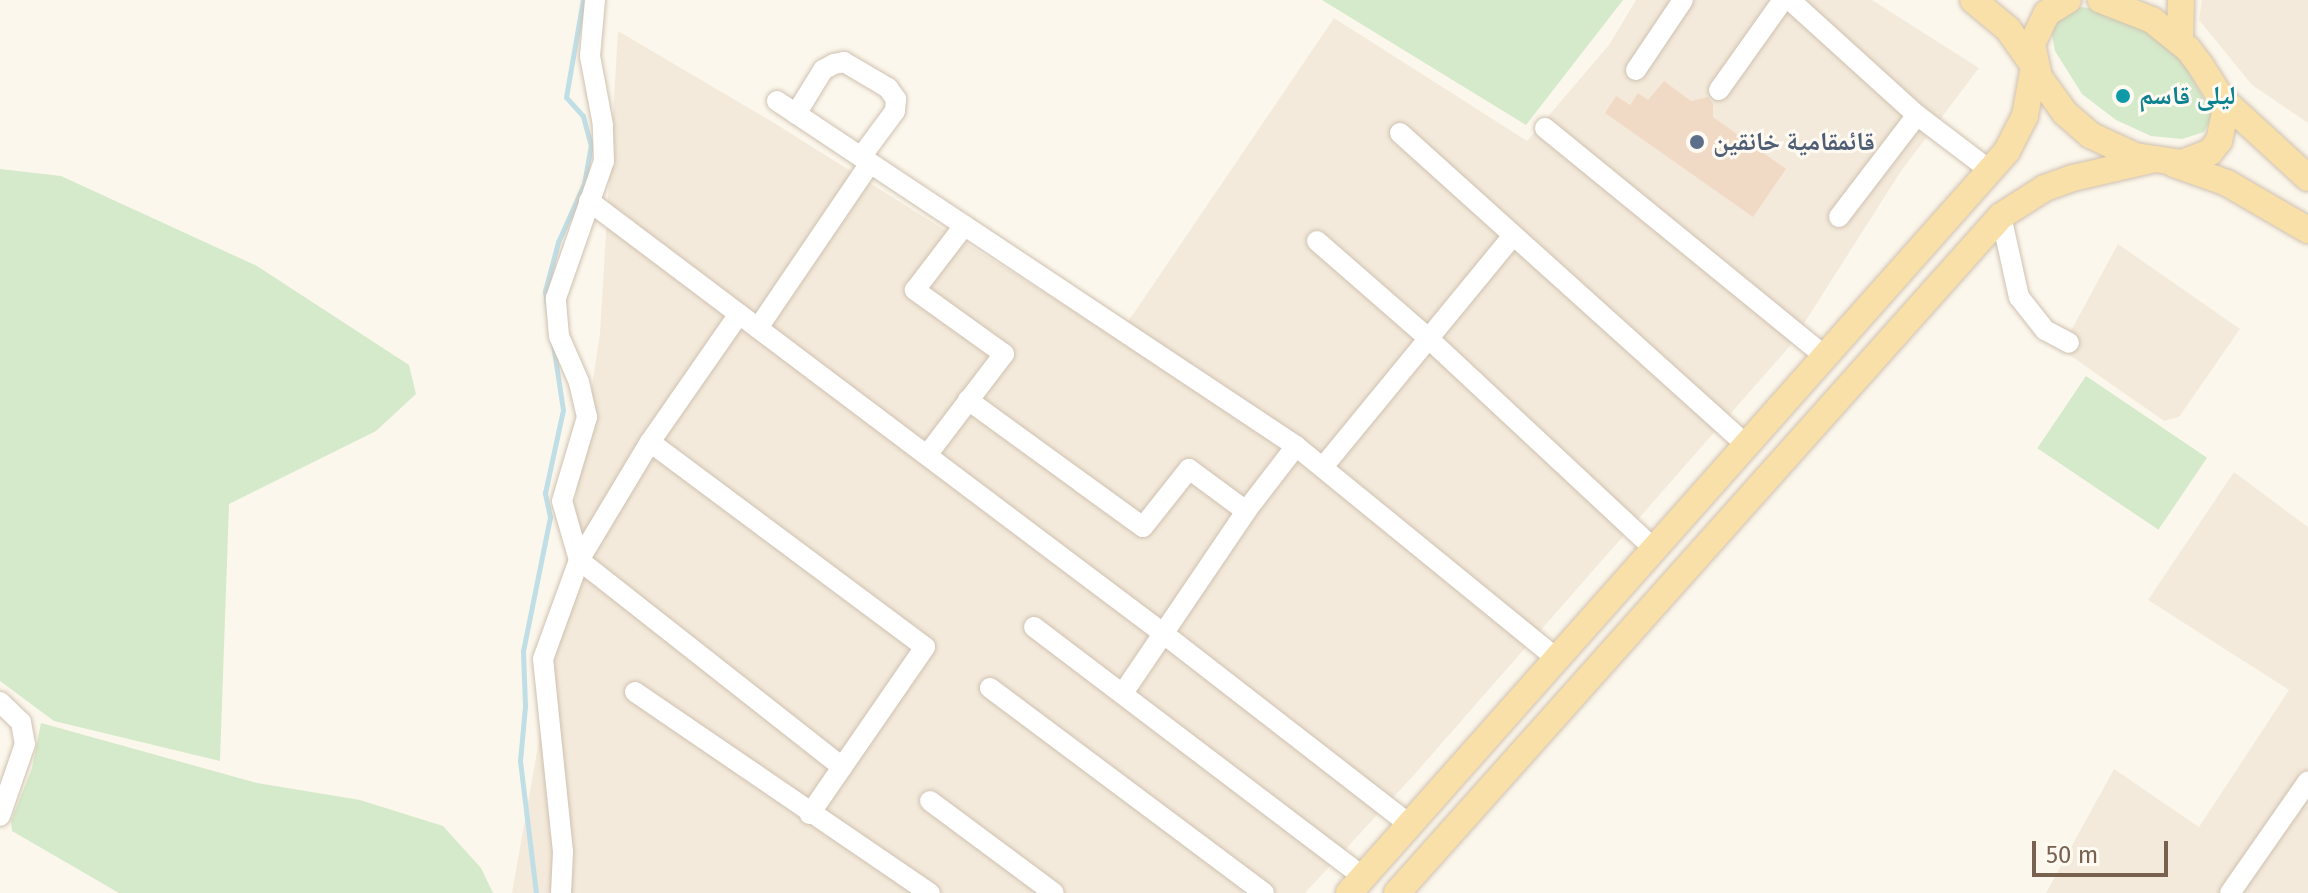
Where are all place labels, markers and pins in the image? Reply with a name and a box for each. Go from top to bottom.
place label: ليلى قاسم [2139,80,2236,112]
marker: ليلى قاسم [2114,87,2132,105]
place label: قائمقامية خانقين [1713,126,1875,158]
marker: قائمقامية خانقين [1688,133,1706,151]

